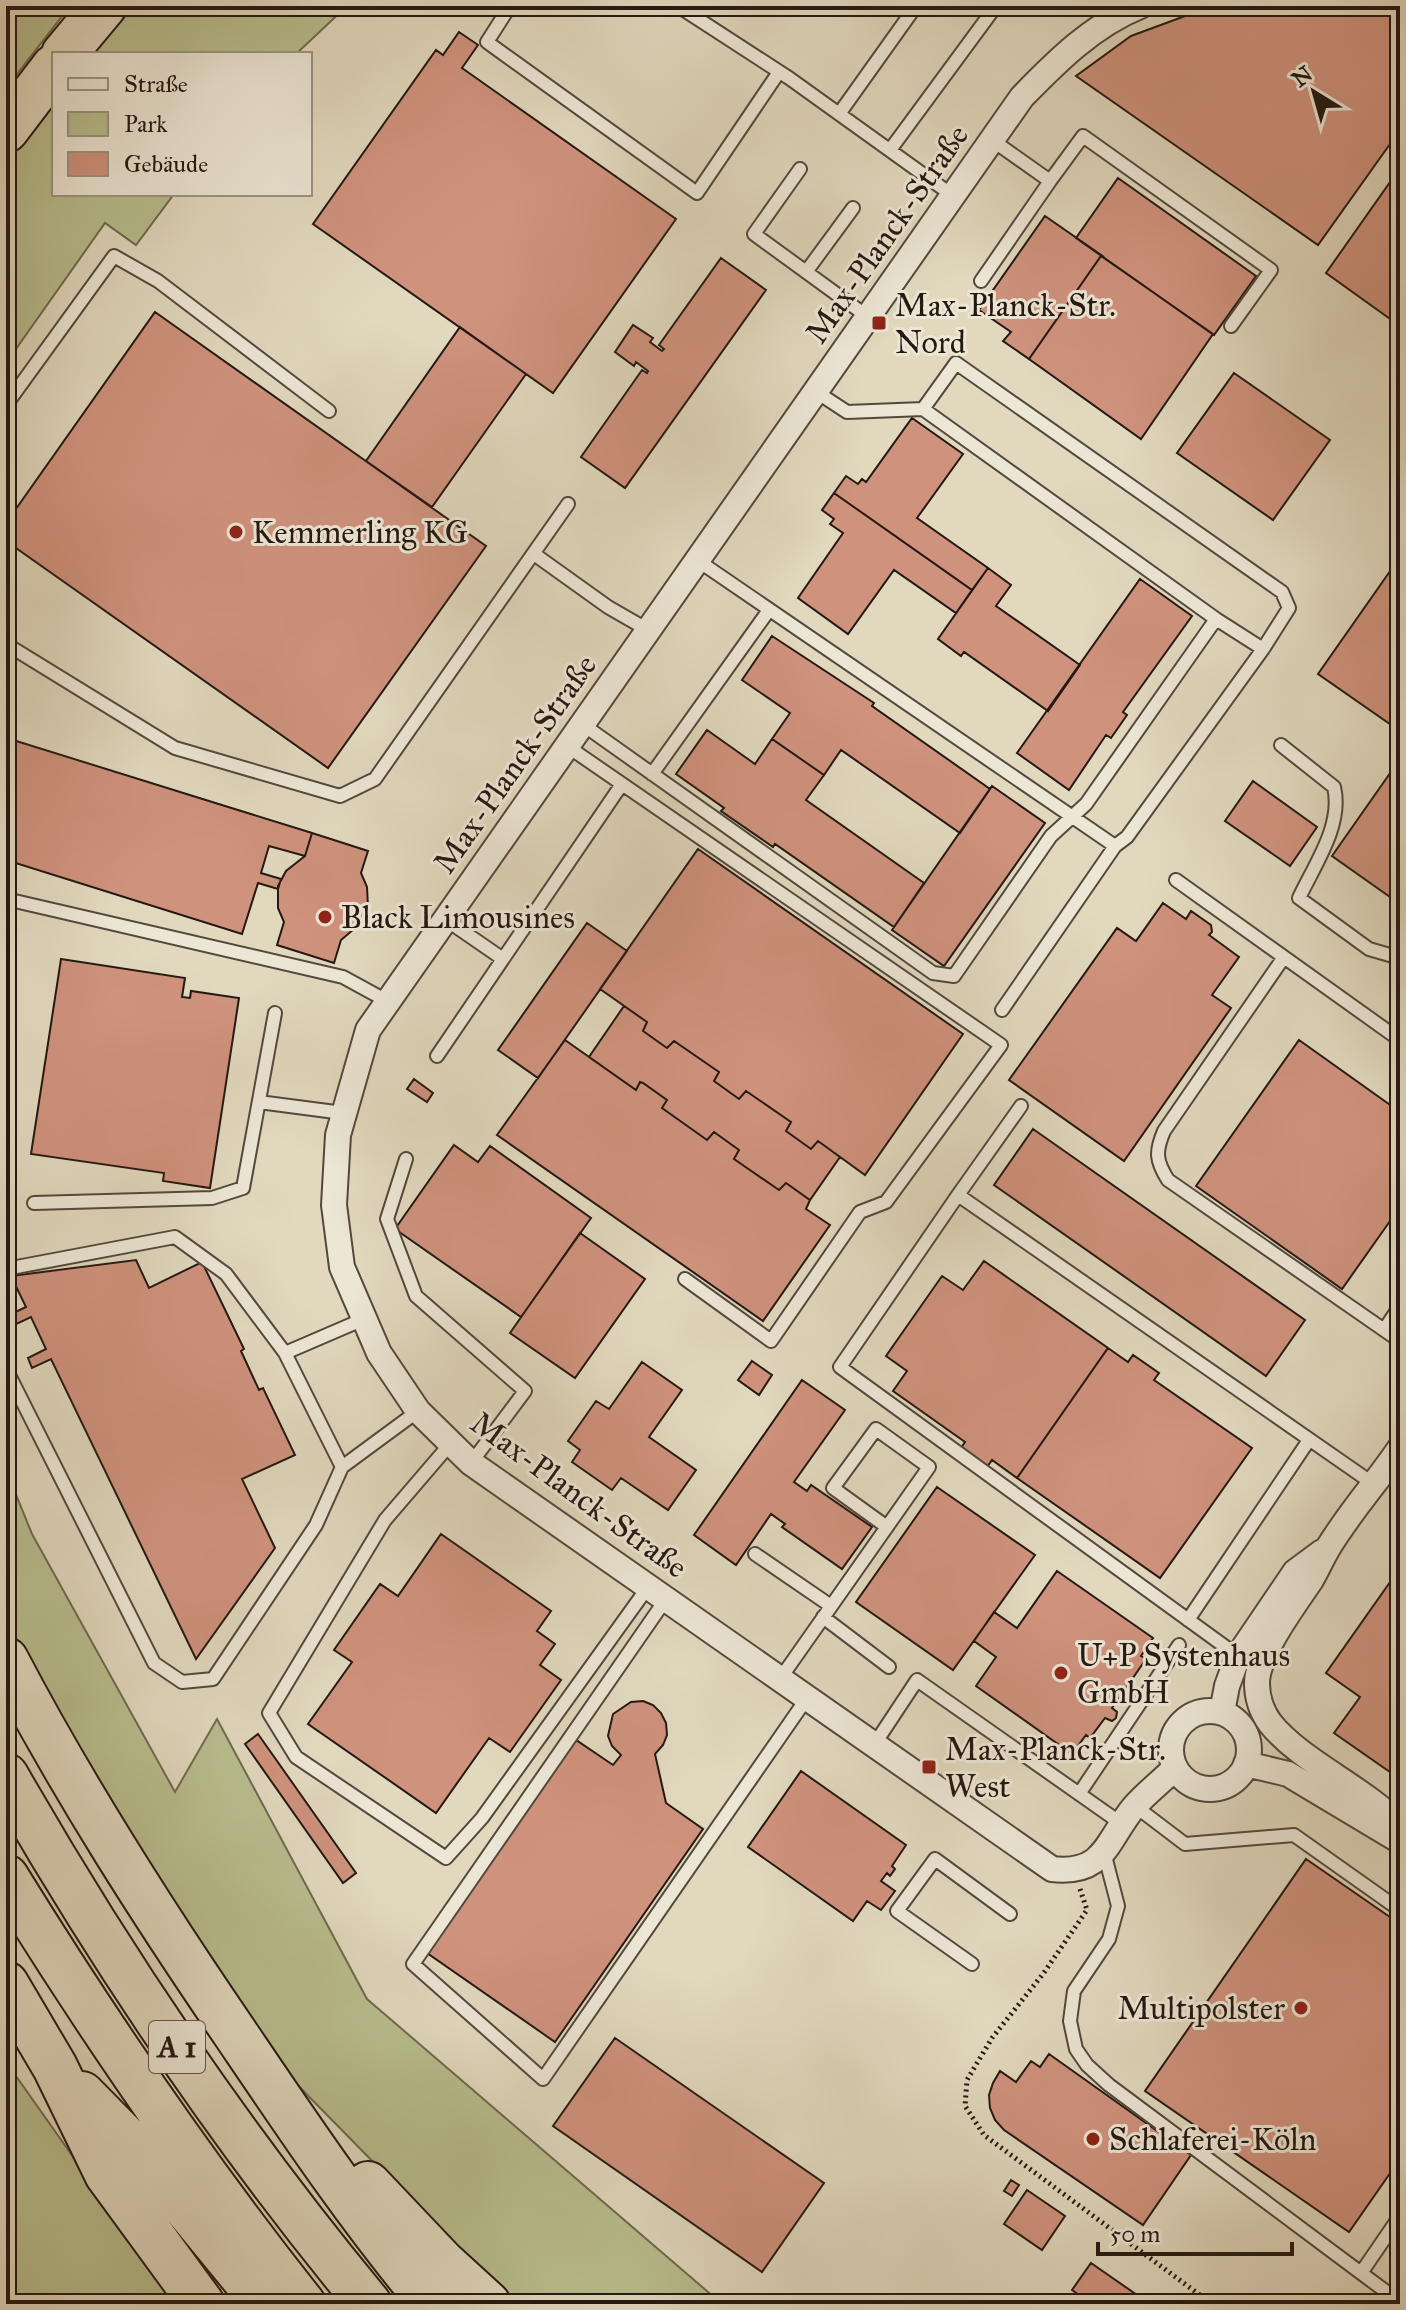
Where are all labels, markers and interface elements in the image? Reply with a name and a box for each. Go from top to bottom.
legend [52,52,312,196]
north arrow [1274,52,1354,132]
text: N [1287,60,1318,93]
text: Straße [124,69,188,99]
text: Park [124,109,168,139]
street label: Max-Planck-Straße [797,117,977,351]
text: Gebäude [124,149,208,179]
place label: Max-Planck-Str. Nord [895,286,1116,362]
marker: Max-Planck-Str. Nord [870,314,888,332]
place label: Kemmerling KG [252,513,468,552]
marker: Kemmerling KG [227,523,245,541]
street label: Max-Planck-Straße [425,647,605,881]
place label: Black Limousines [341,898,575,937]
marker: Black Limousines [316,908,334,926]
street label: Max-Planck-Straße [463,1403,695,1587]
place label: U+P Systenhaus GmbH [1077,1636,1290,1712]
marker: U+P Systenhaus GmbH [1052,1664,1070,1682]
place label: Max-Planck-Str. West [945,1730,1166,1806]
marker: Max-Planck-Str. West [920,1758,938,1776]
place label: Multipolster [1117,1989,1285,2028]
marker: Multipolster [1292,1999,1310,2017]
road number: A 1 [149,2021,205,2073]
place label: Schlaferei-Köln [1109,2120,1316,2159]
marker: Schlaferei-Köln [1084,2130,1102,2148]
scale bar [1098,2206,1292,2256]
text: 50 m [1110,2219,1160,2249]

